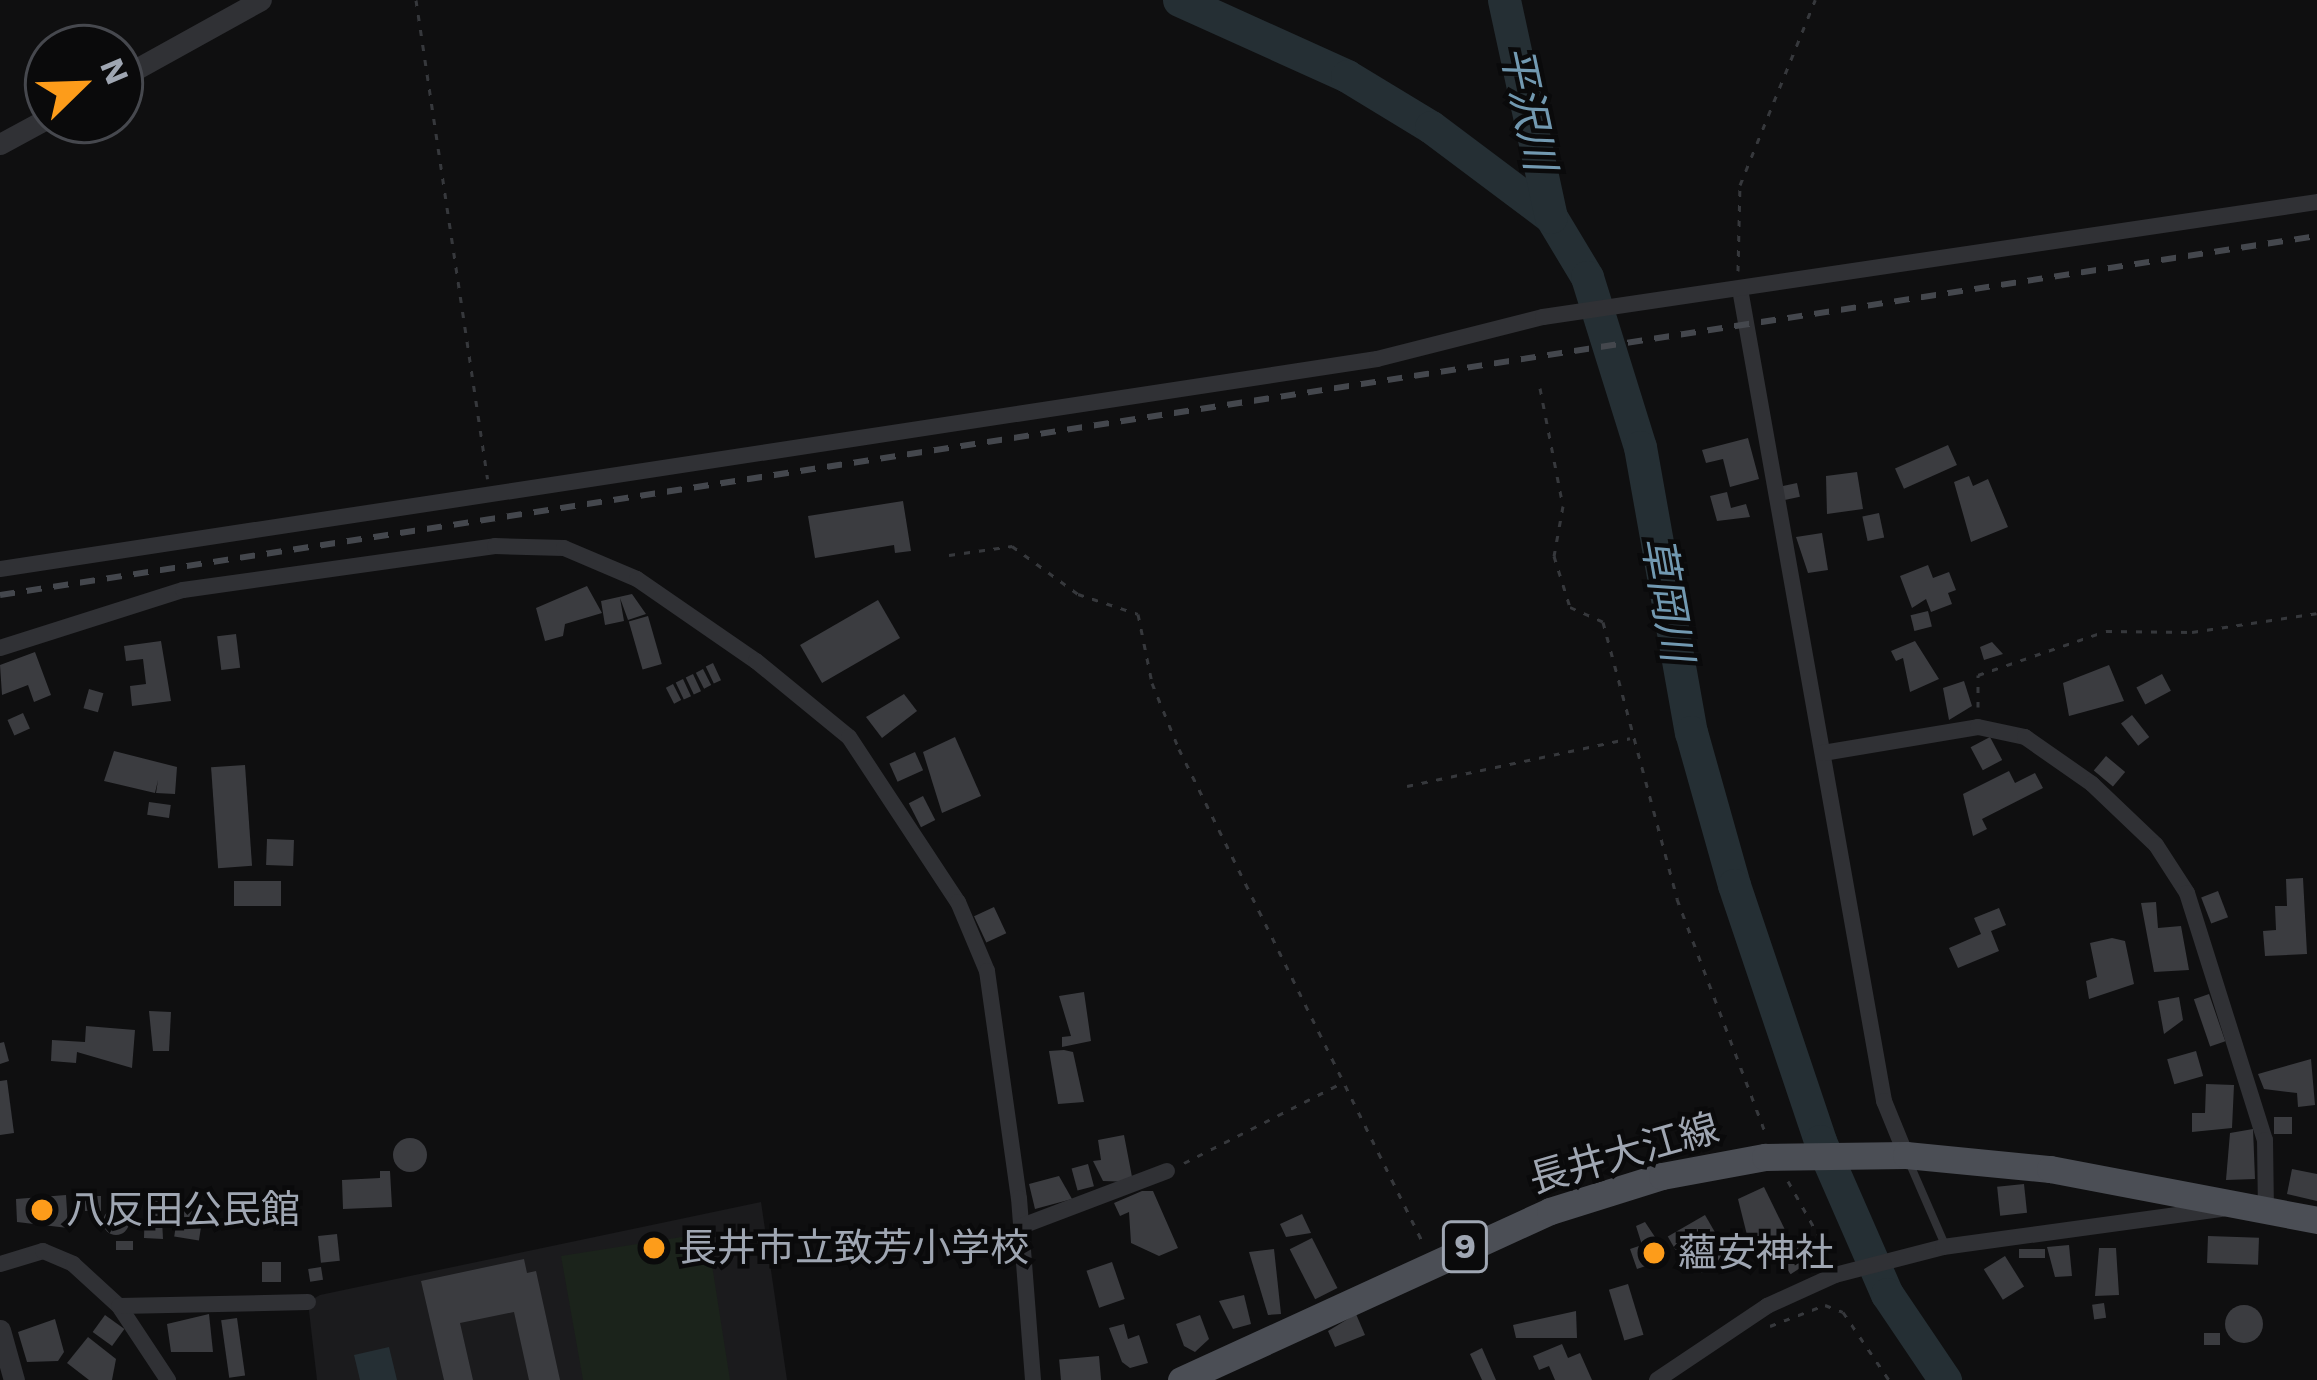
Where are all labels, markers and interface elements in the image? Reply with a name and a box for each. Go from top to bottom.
north arrow [24,24,144,144]
water label: 平沢川 [1490,41,1566,175]
text: N [92,52,138,90]
water label: 草岡川 [1631,533,1703,665]
street label: 長井大江線 [1524,1105,1724,1203]
place label: 八反田公民館 [66,1187,300,1233]
marker: 八反田公民館 [29,1197,55,1223]
road number: 9 [1441,1217,1489,1277]
place label: 長井市立致芳小学校 [678,1225,1029,1271]
place label: 蘊安神社 [1678,1230,1834,1276]
marker: 長井市立致芳小学校 [641,1235,667,1261]
marker: 蘊安神社 [1641,1240,1667,1266]

